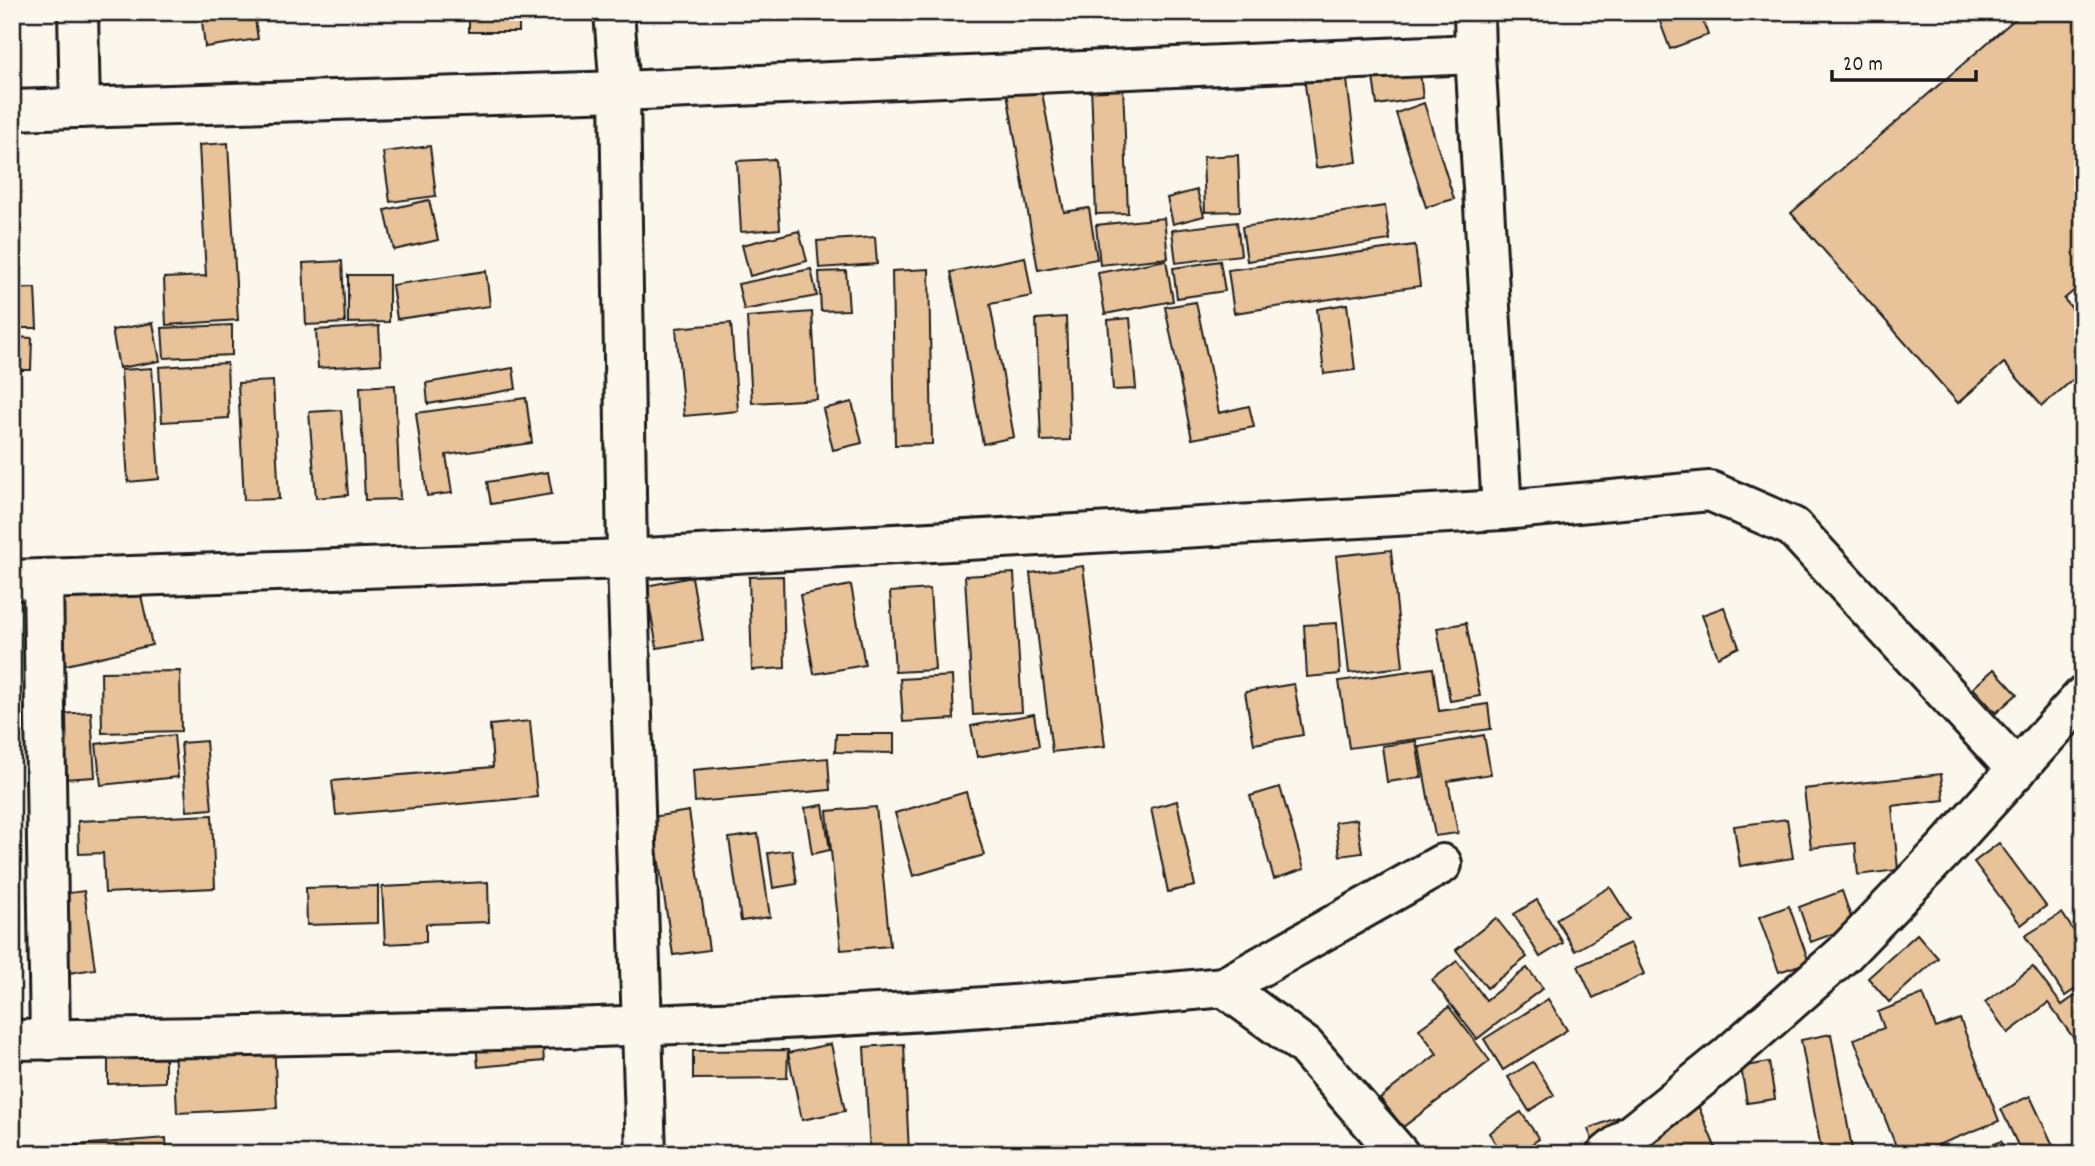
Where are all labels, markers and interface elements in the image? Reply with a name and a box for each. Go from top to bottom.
scale bar [1832,38,1976,82]
text: 20 m [1843,51,1883,81]

